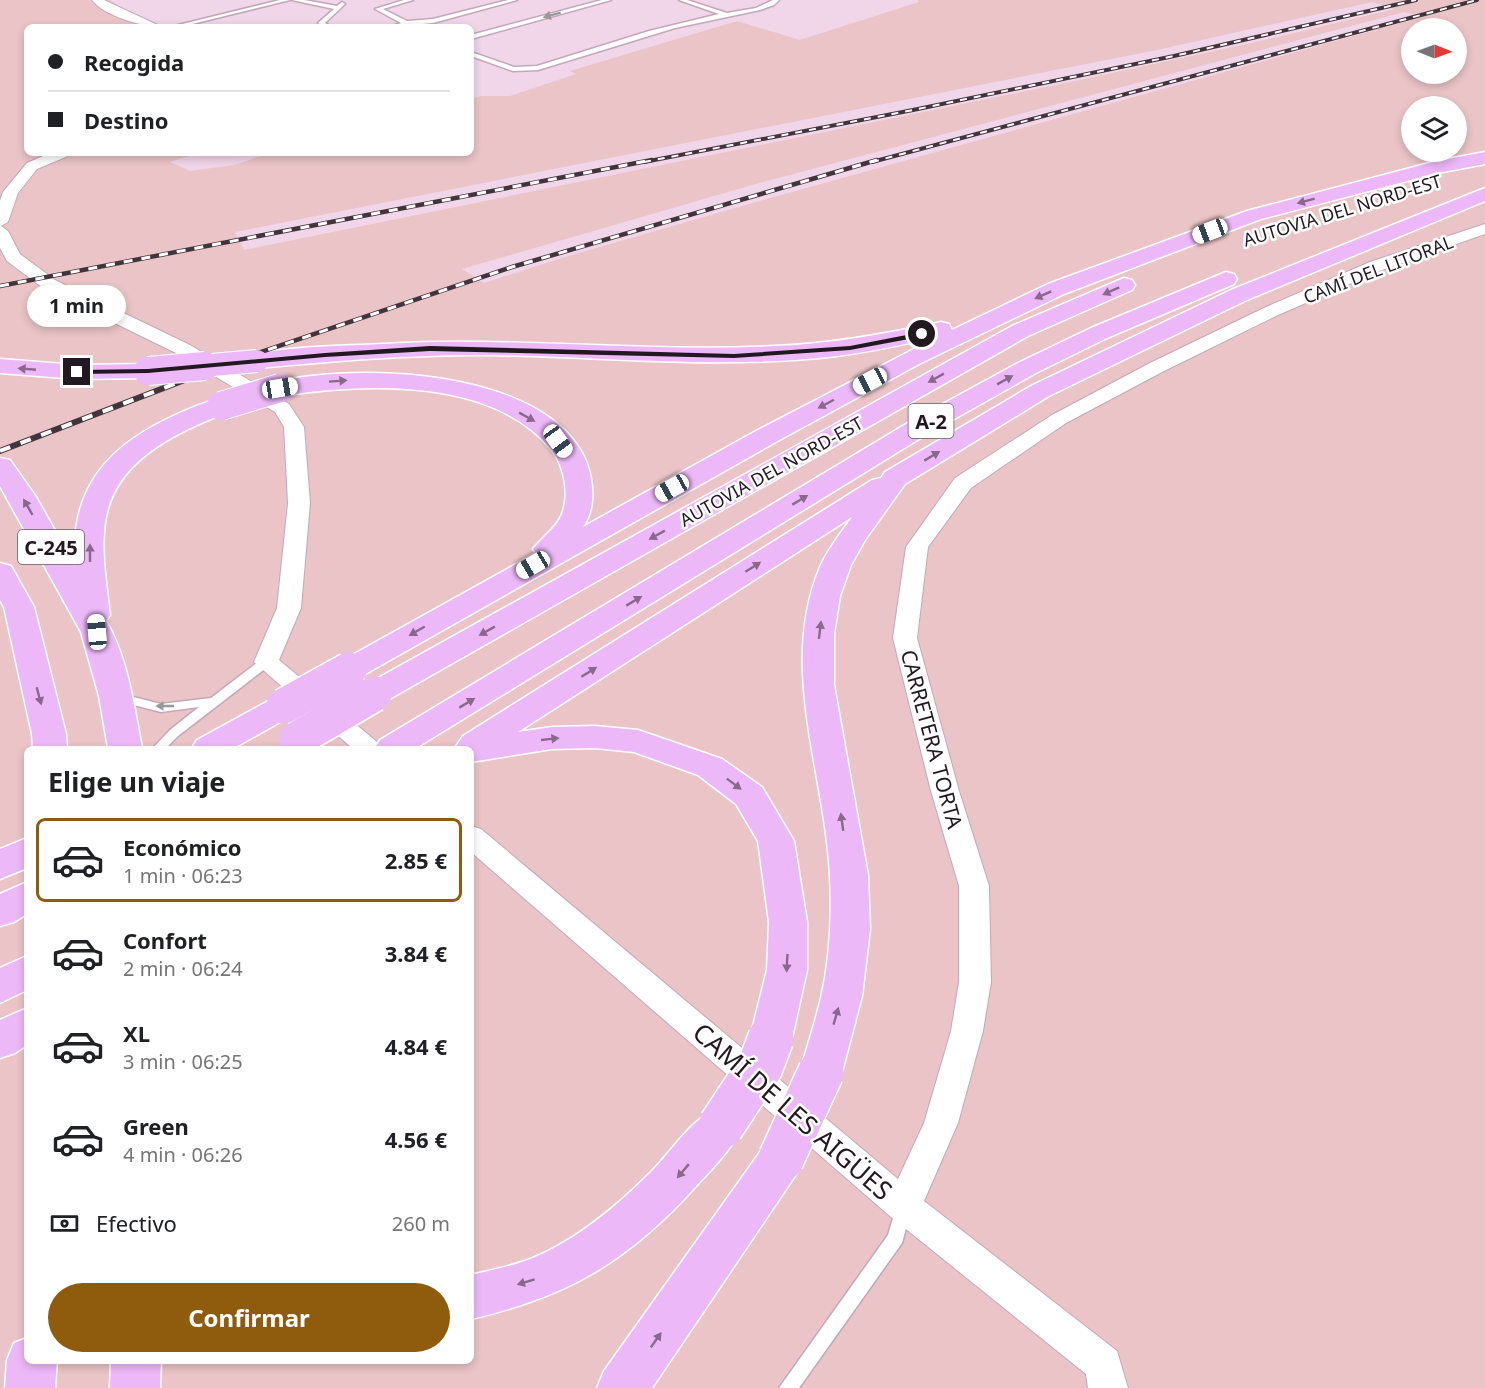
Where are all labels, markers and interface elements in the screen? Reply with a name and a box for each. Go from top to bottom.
one-way arrow [543,11,561,21]
north arrow [1401,18,1467,84]
map controls [1401,18,1467,162]
text: Recogida [84,47,184,77]
button: layers [1401,96,1467,162]
text: Destino [84,105,168,135]
street label: AUTOVIA DEL NORD-EST [1240,168,1444,252]
one-way arrow [1297,197,1315,207]
car [1190,216,1230,246]
street label: CAMÍ DEL LITORAL [1300,229,1456,309]
callout: 1 min [28,285,127,327]
one-way arrow [1102,287,1120,297]
one-way arrow [1035,290,1052,299]
text: 1 min [49,292,104,319]
route start [908,320,935,347]
route end [63,358,90,385]
one-way arrow [17,364,36,374]
car [850,365,890,397]
one-way arrow [928,373,945,383]
one-way arrow [997,375,1013,386]
car [261,376,299,400]
one-way arrow [329,377,348,386]
one-way arrow [818,399,835,409]
road number: A-2 [908,404,954,438]
street label: AUTOVIA DEL NORD-EST [675,410,867,532]
one-way arrow [519,411,535,422]
car [540,421,576,461]
one-way arrow [924,450,940,461]
car [652,471,692,505]
one-way arrow [792,495,809,505]
one-way arrow [23,498,33,515]
road number: C-245 [18,530,84,564]
one-way arrow [649,530,665,541]
one-way arrow [85,543,95,562]
car [513,548,553,582]
one-way arrow [745,562,761,573]
one-way arrow [626,596,642,607]
car [86,613,108,651]
one-way arrow [815,620,824,639]
one-way arrow [408,626,425,636]
one-way arrow [478,626,495,636]
street label: CARRETERA TORTA [895,646,969,832]
one-way arrow [581,667,597,678]
one-way arrow [35,687,45,705]
one-way arrow [459,697,475,708]
one-way arrow [155,701,174,711]
one-way arrow [540,734,559,744]
text: Elige un viaje [48,763,225,800]
one-way arrow [726,778,741,790]
one-way arrow [838,813,847,832]
text: Económico [123,832,242,862]
icon: car [51,833,105,887]
text: 2.85 € [385,845,447,875]
text: 1 min · 06:23 [123,862,243,889]
text: Confort [123,925,207,955]
icon: car [51,926,105,980]
text: 3.84 € [385,938,447,968]
one-way arrow [782,954,791,973]
text: 2 min · 06:24 [123,955,243,982]
one-way arrow [832,1007,842,1025]
street label: CAMÍ DE LES AIGÜES [685,1014,901,1208]
text: XL [123,1018,150,1048]
icon: car [51,1019,105,1073]
text: 4.84 € [385,1031,447,1061]
text: 3 min · 06:25 [123,1048,243,1075]
text: Green [123,1111,189,1141]
icon: car [51,1112,105,1166]
text: 4.56 € [385,1124,447,1154]
text: 4 min · 06:26 [123,1141,243,1168]
one-way arrow [677,1163,690,1178]
icon: cash [48,1207,81,1240]
text: Efectivo [96,1208,177,1238]
text: 260 m [392,1210,450,1237]
one-way arrow [517,1278,535,1287]
button: Confirmar [48,1283,450,1352]
one-way arrow [650,1332,661,1348]

